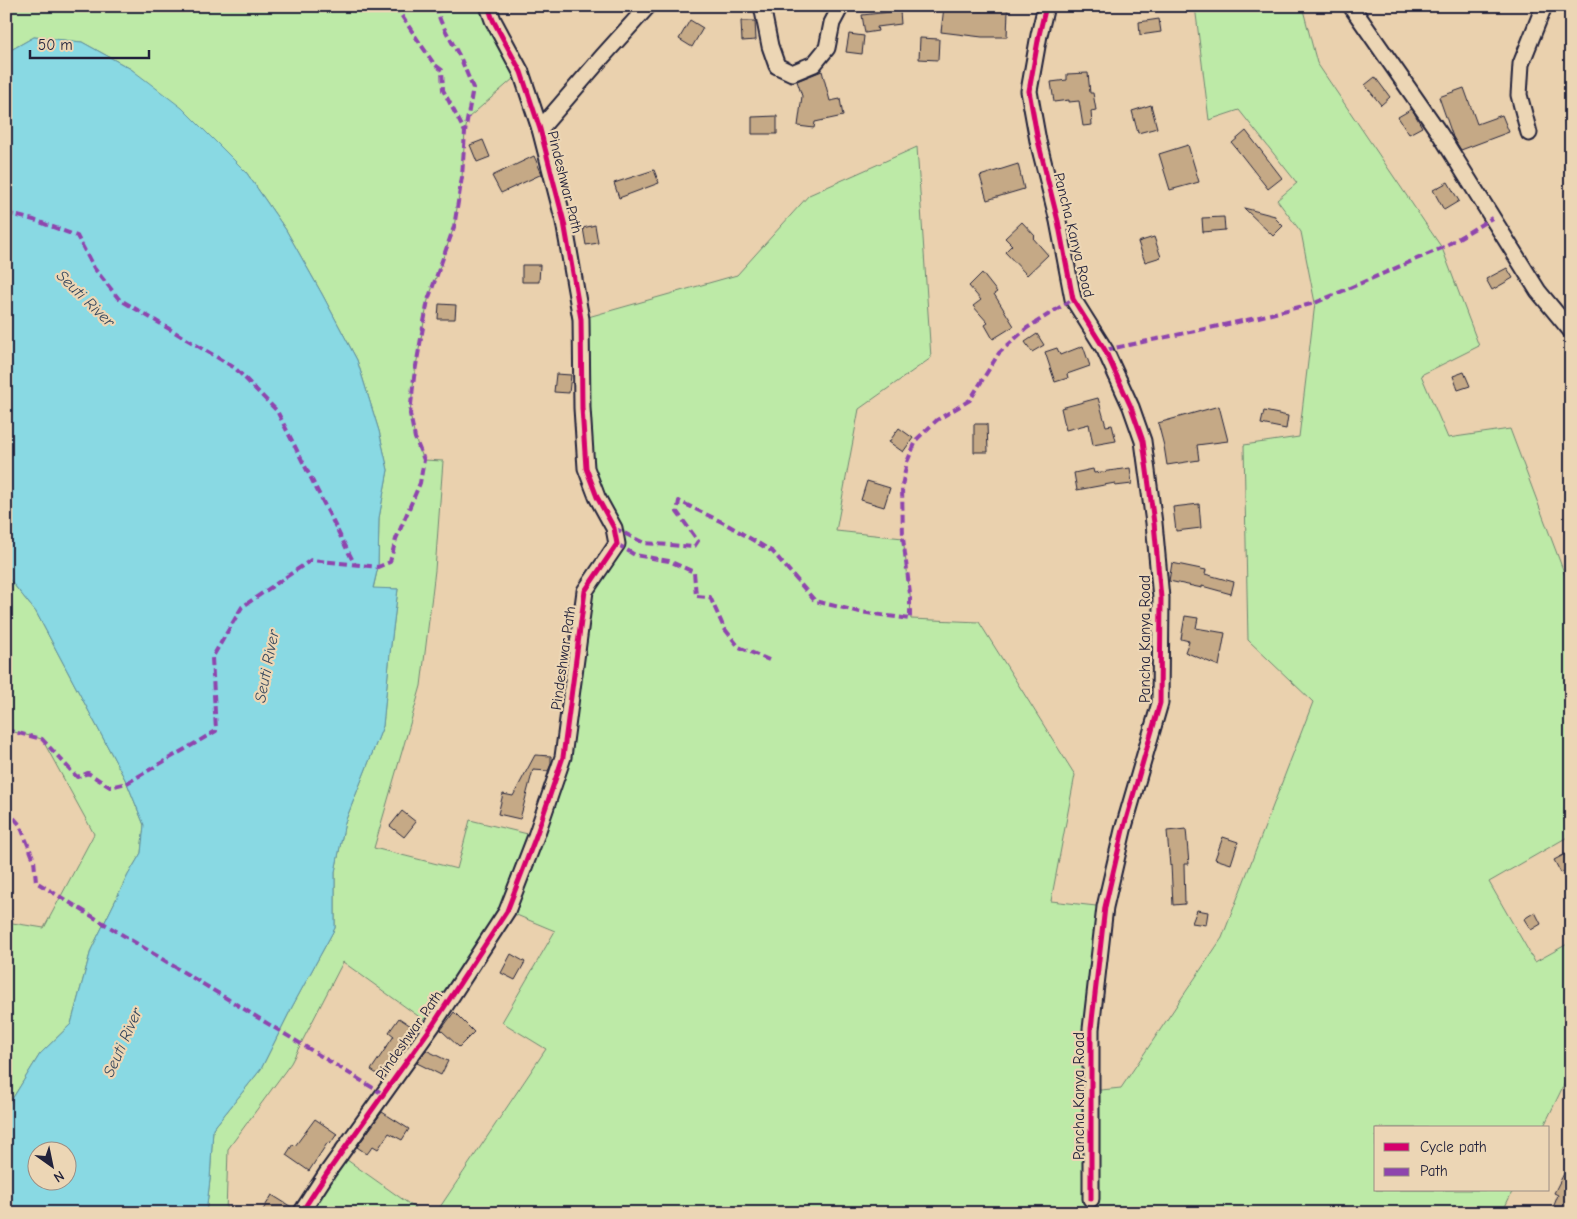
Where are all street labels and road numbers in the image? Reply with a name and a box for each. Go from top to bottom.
street label: Pindeshwar Path [544,129,586,235]
street label: Pancha Kanya Road [1050,171,1098,299]
street label: Pancha Kanya Road [1136,575,1154,703]
street label: Pindeshwar Path [547,605,579,711]
street label: Pindeshwar Path [371,987,447,1083]
street label: Pancha Kanya Road [1070,1032,1088,1160]

